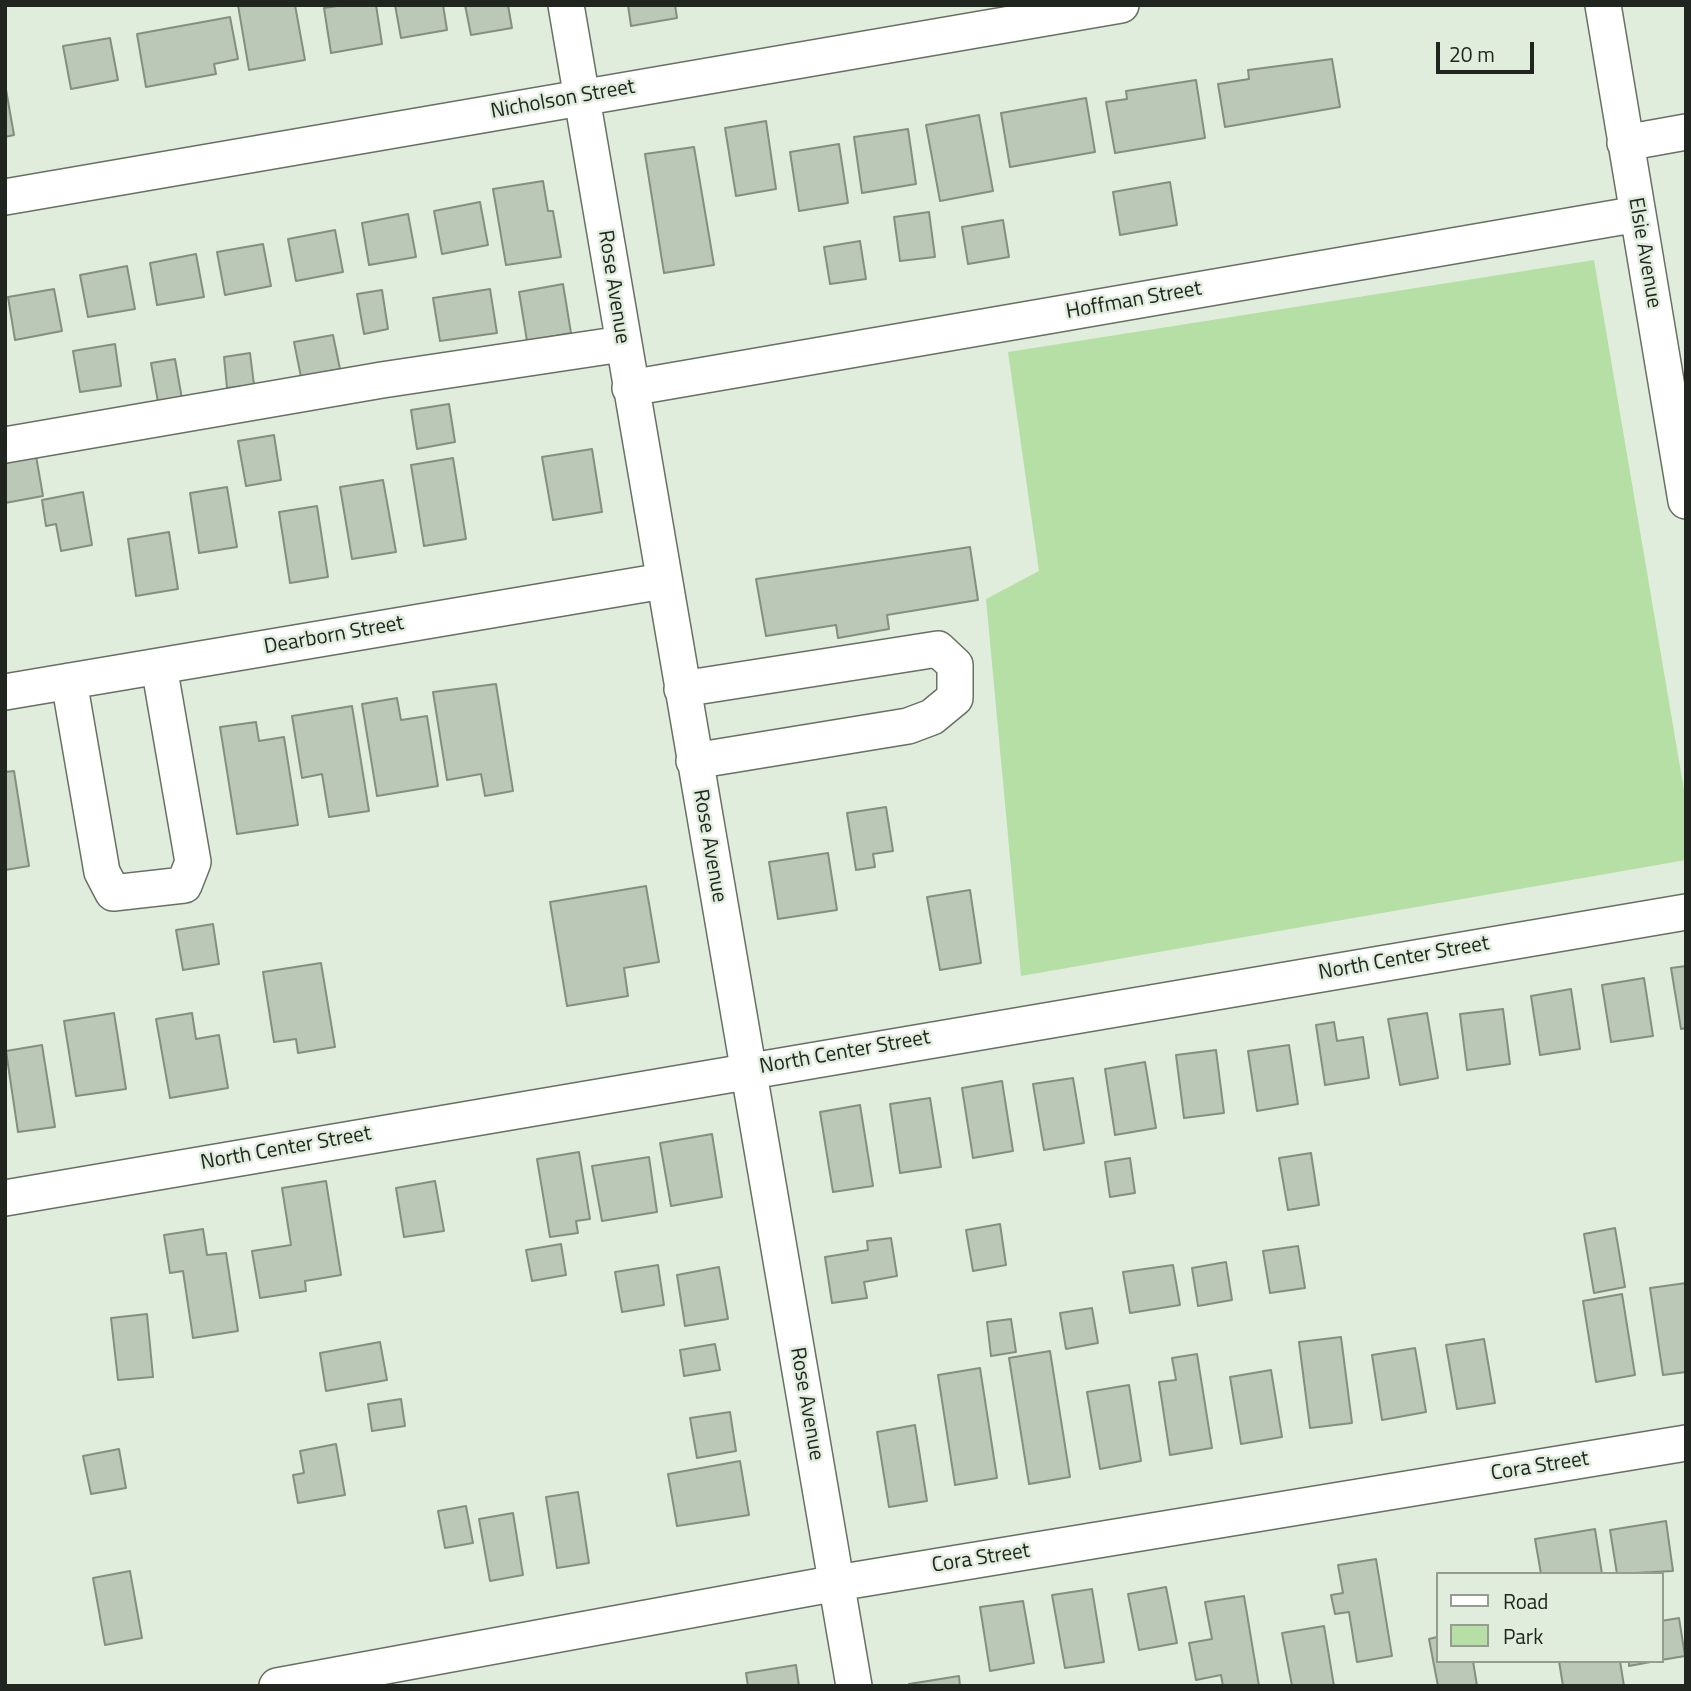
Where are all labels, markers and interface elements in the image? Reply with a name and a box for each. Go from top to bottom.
scale bar [1439,28,1537,72]
text: 20 m [1449,38,1495,70]
street label: Nicholson Street [489,75,637,125]
street label: Elsie Avenue [1622,196,1666,310]
street label: Rose Avenue [592,228,634,346]
street label: Hoffman Street [1064,277,1204,325]
street label: Dearborn Street [262,611,406,661]
street label: Rose Avenue [687,787,731,905]
street label: North Center Street [1317,932,1491,986]
street label: North Center Street [758,1026,932,1080]
street label: North Center Street [199,1122,373,1176]
street label: Rose Avenue [784,1345,828,1463]
street label: Cora Street [1489,1447,1591,1487]
street label: Cora Street [930,1539,1032,1579]
legend [1436,1572,1663,1663]
text: Road [1503,1585,1548,1617]
text: Park [1503,1620,1543,1652]

